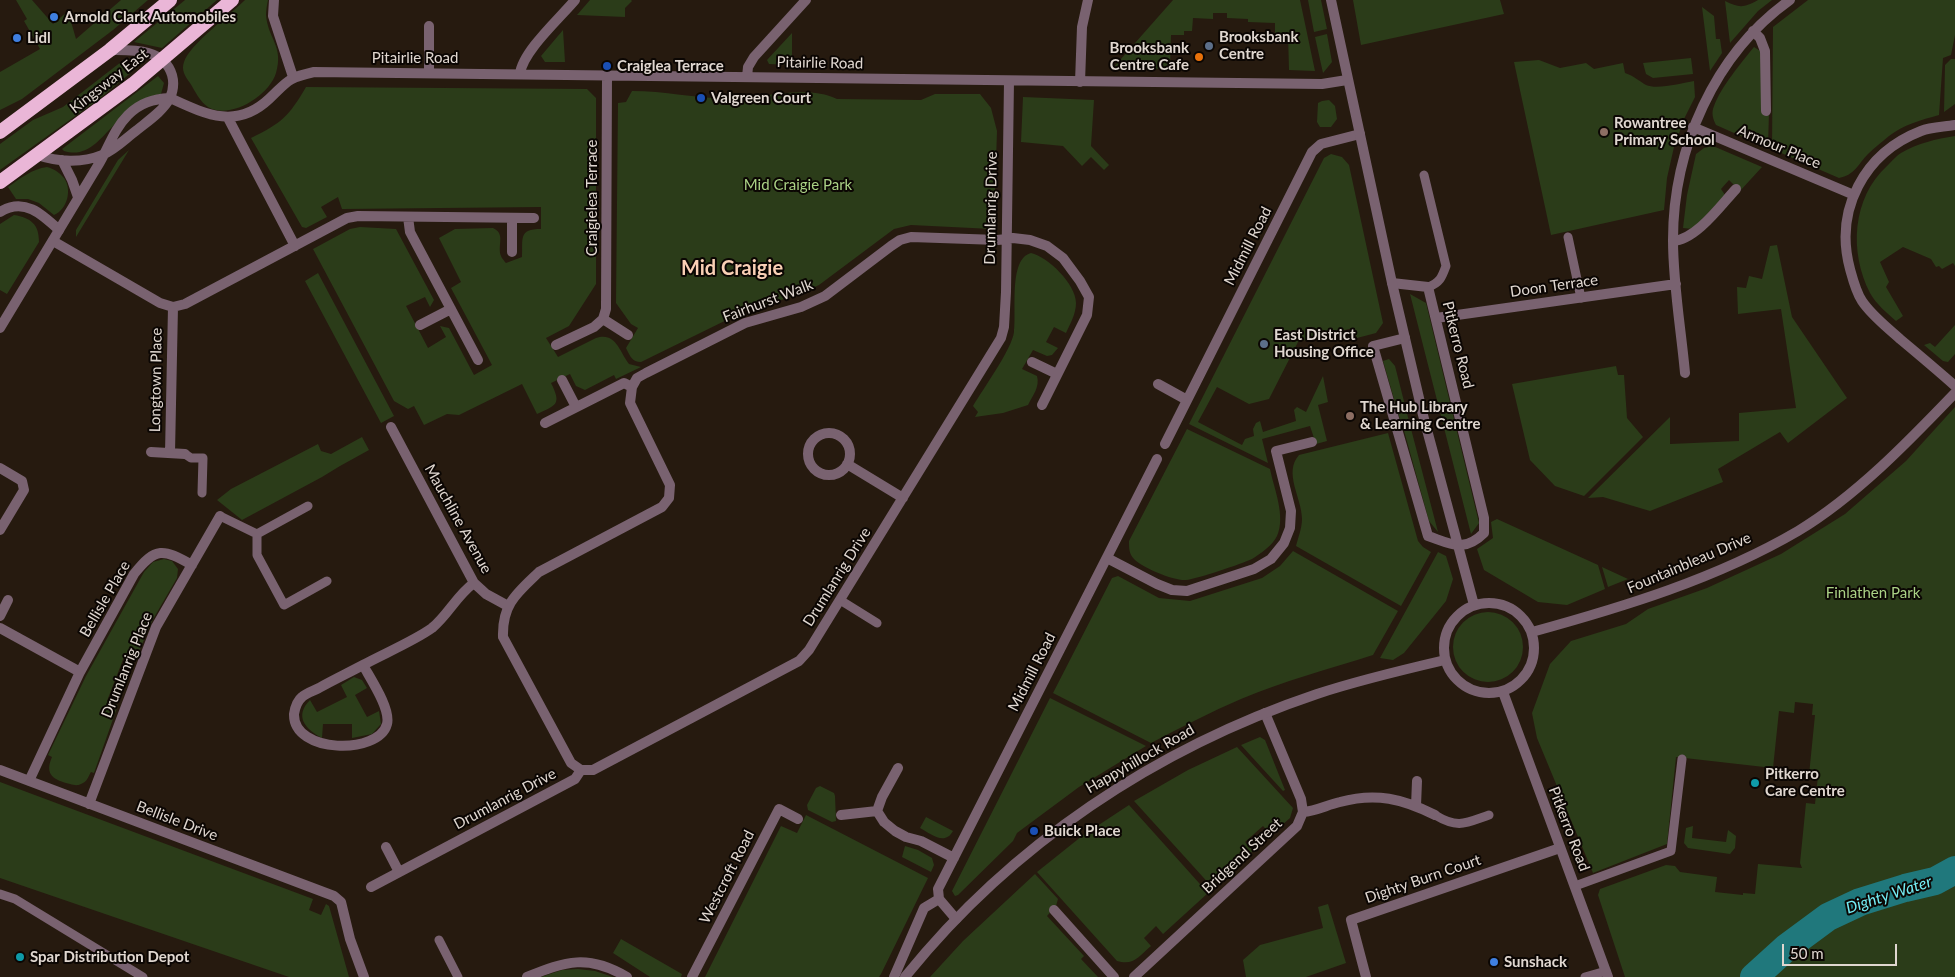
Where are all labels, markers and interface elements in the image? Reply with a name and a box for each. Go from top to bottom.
place label: Arnold Clark Automobiles [64,8,236,26]
marker: Arnold Clark Automobiles [48,11,60,23]
place label: Brooksbank Centre [1219,28,1299,63]
place label: Lidl [27,29,51,47]
marker: Lidl [11,32,23,44]
place label: Brooksbank Centre Cafe [1109,39,1189,74]
marker: Brooksbank Centre [1203,40,1215,52]
street label: Kingsway East [66,45,152,117]
street label: Pitairlie Road [372,49,458,67]
marker: Brooksbank Centre Cafe [1193,51,1205,63]
street label: Pitairlie Road [777,53,863,73]
place label: Craiglea Terrace [617,57,724,75]
marker: Craiglea Terrace [601,60,613,72]
place label: Valgreen Court [711,89,811,107]
marker: Valgreen Court [695,92,707,104]
place label: Rowantree Primary School [1614,114,1715,149]
street label: Armour Place [1735,121,1823,173]
marker: Rowantree Primary School [1598,126,1610,138]
street label: Craigielea Terrace [583,140,601,256]
street label: Drumlanrig Drive [981,151,1001,265]
park label: Mid Craigie Park [744,176,852,194]
street label: Midmill Road [1220,204,1276,288]
district label: Mid Craigie [681,257,783,281]
street label: Doon Terrace [1509,271,1599,301]
street label: Fairhurst Walk [720,276,816,326]
street label: Pitkerro Road [1438,300,1478,390]
place label: East District Housing Office [1274,326,1374,361]
street label: Longtown Place [146,328,166,432]
marker: East District Housing Office [1258,338,1270,350]
place label: The Hub Library & Learning Centre [1360,398,1481,433]
marker: The Hub Library & Learning Centre [1344,410,1356,422]
street label: Mauchline Avenue [421,461,495,577]
street label: Drumlanrig Drive [799,524,875,630]
street label: Fountainbleau Drive [1624,529,1754,597]
street label: Bellisle Place [76,558,134,640]
park label: Finlathen Park [1826,584,1920,602]
street label: Drumlanrig Place [98,610,156,720]
street label: Midmill Road [1004,630,1060,714]
street label: Happyhillock Road [1082,721,1198,797]
street label: Drumlanrig Drive [451,764,559,834]
place label: Pitkerro Care Centre [1765,765,1845,800]
marker: Pitkerro Care Centre [1749,777,1761,789]
street label: Pitkerro Road [1545,784,1593,874]
street label: Bellisle Drive [134,797,220,845]
street label: Bridgend Street [1198,814,1286,898]
place label: Buick Place [1044,822,1121,840]
marker: Buick Place [1028,825,1040,837]
street label: Westcroft Road [696,827,758,927]
street label: Dighty Burn Court [1363,851,1483,907]
water label: Dighty Water [1844,872,1934,918]
scale bar [1785,934,1900,966]
text: 50 m [1790,944,1824,962]
place label: Spar Distribution Depot [30,948,189,966]
marker: Spar Distribution Depot [14,951,26,963]
place label: Sunshack [1504,953,1567,971]
marker: Sunshack [1488,956,1500,968]

